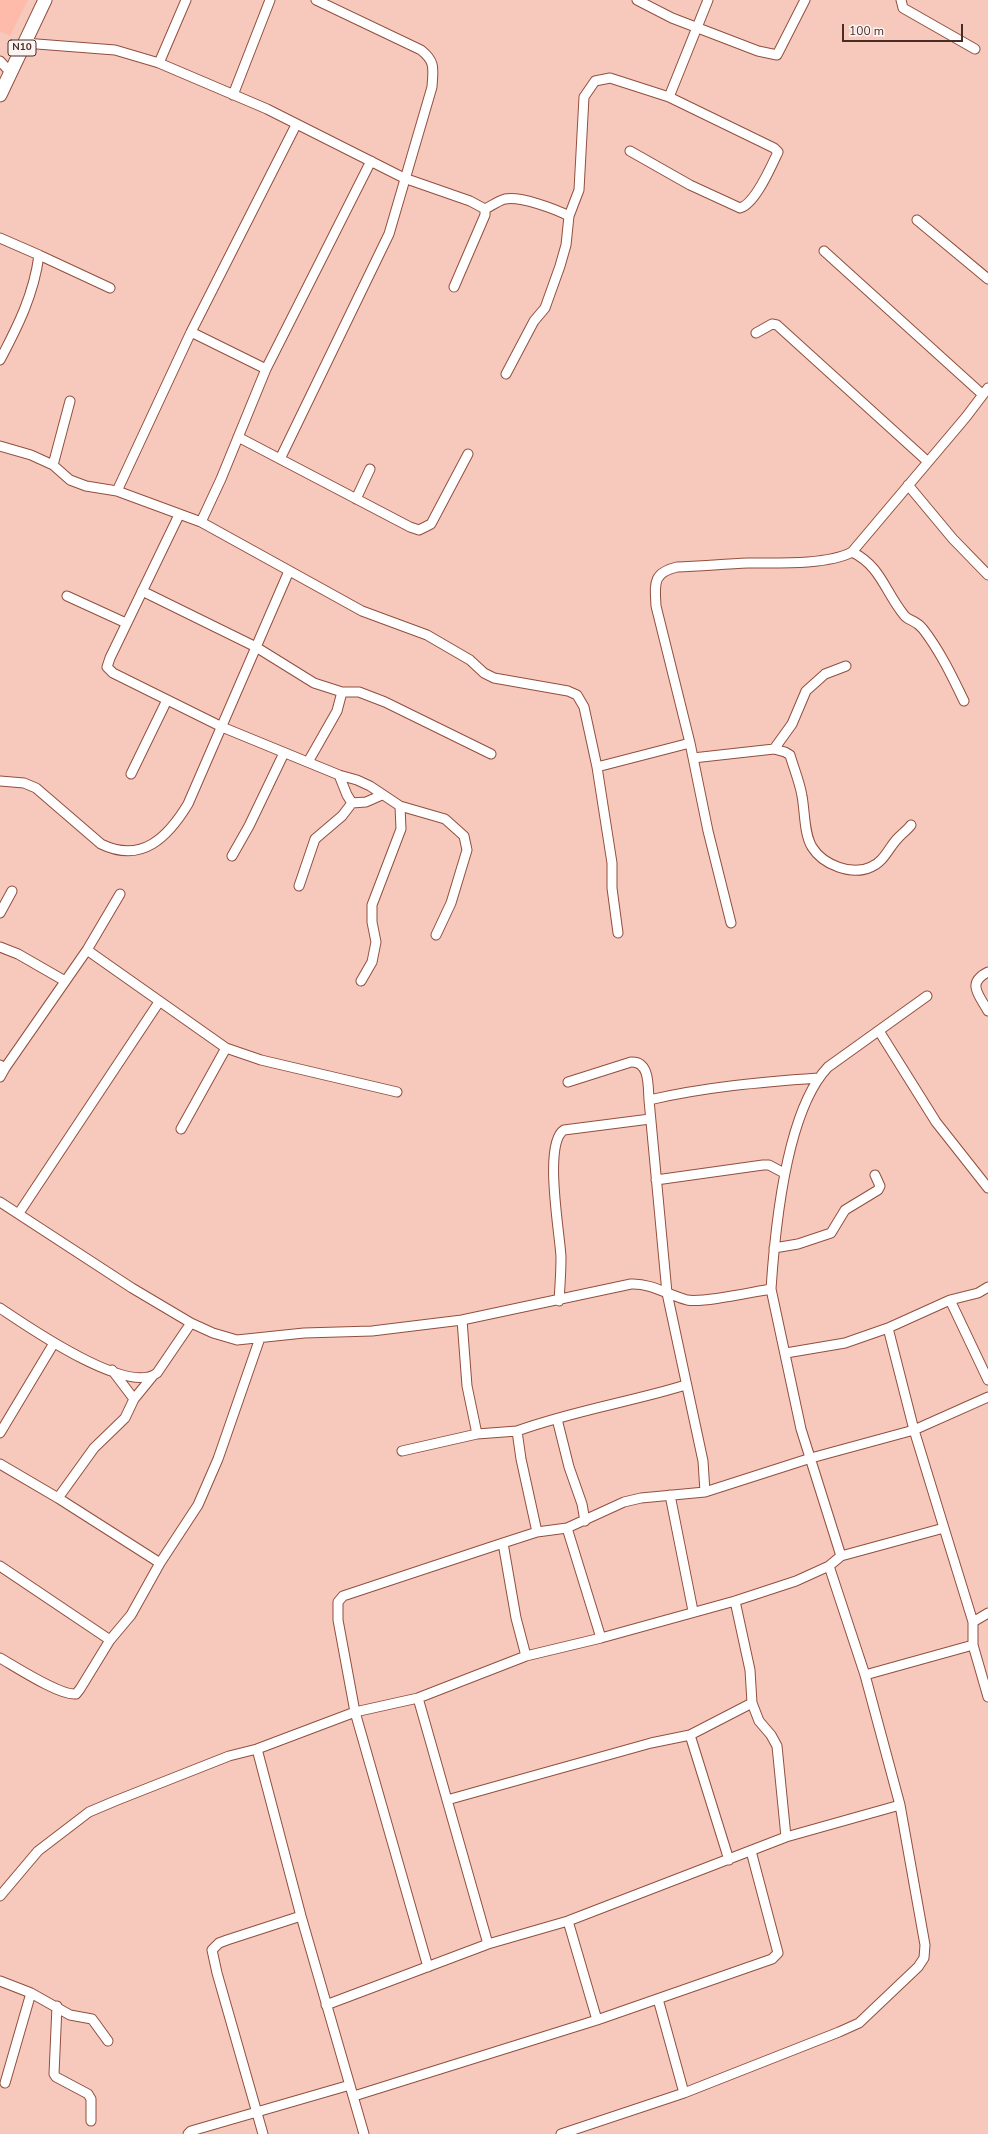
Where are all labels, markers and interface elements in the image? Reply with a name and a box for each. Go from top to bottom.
scale bar [844,16,965,42]
text: 100 m [849,23,884,39]
road number: N10 [8,40,36,56]

